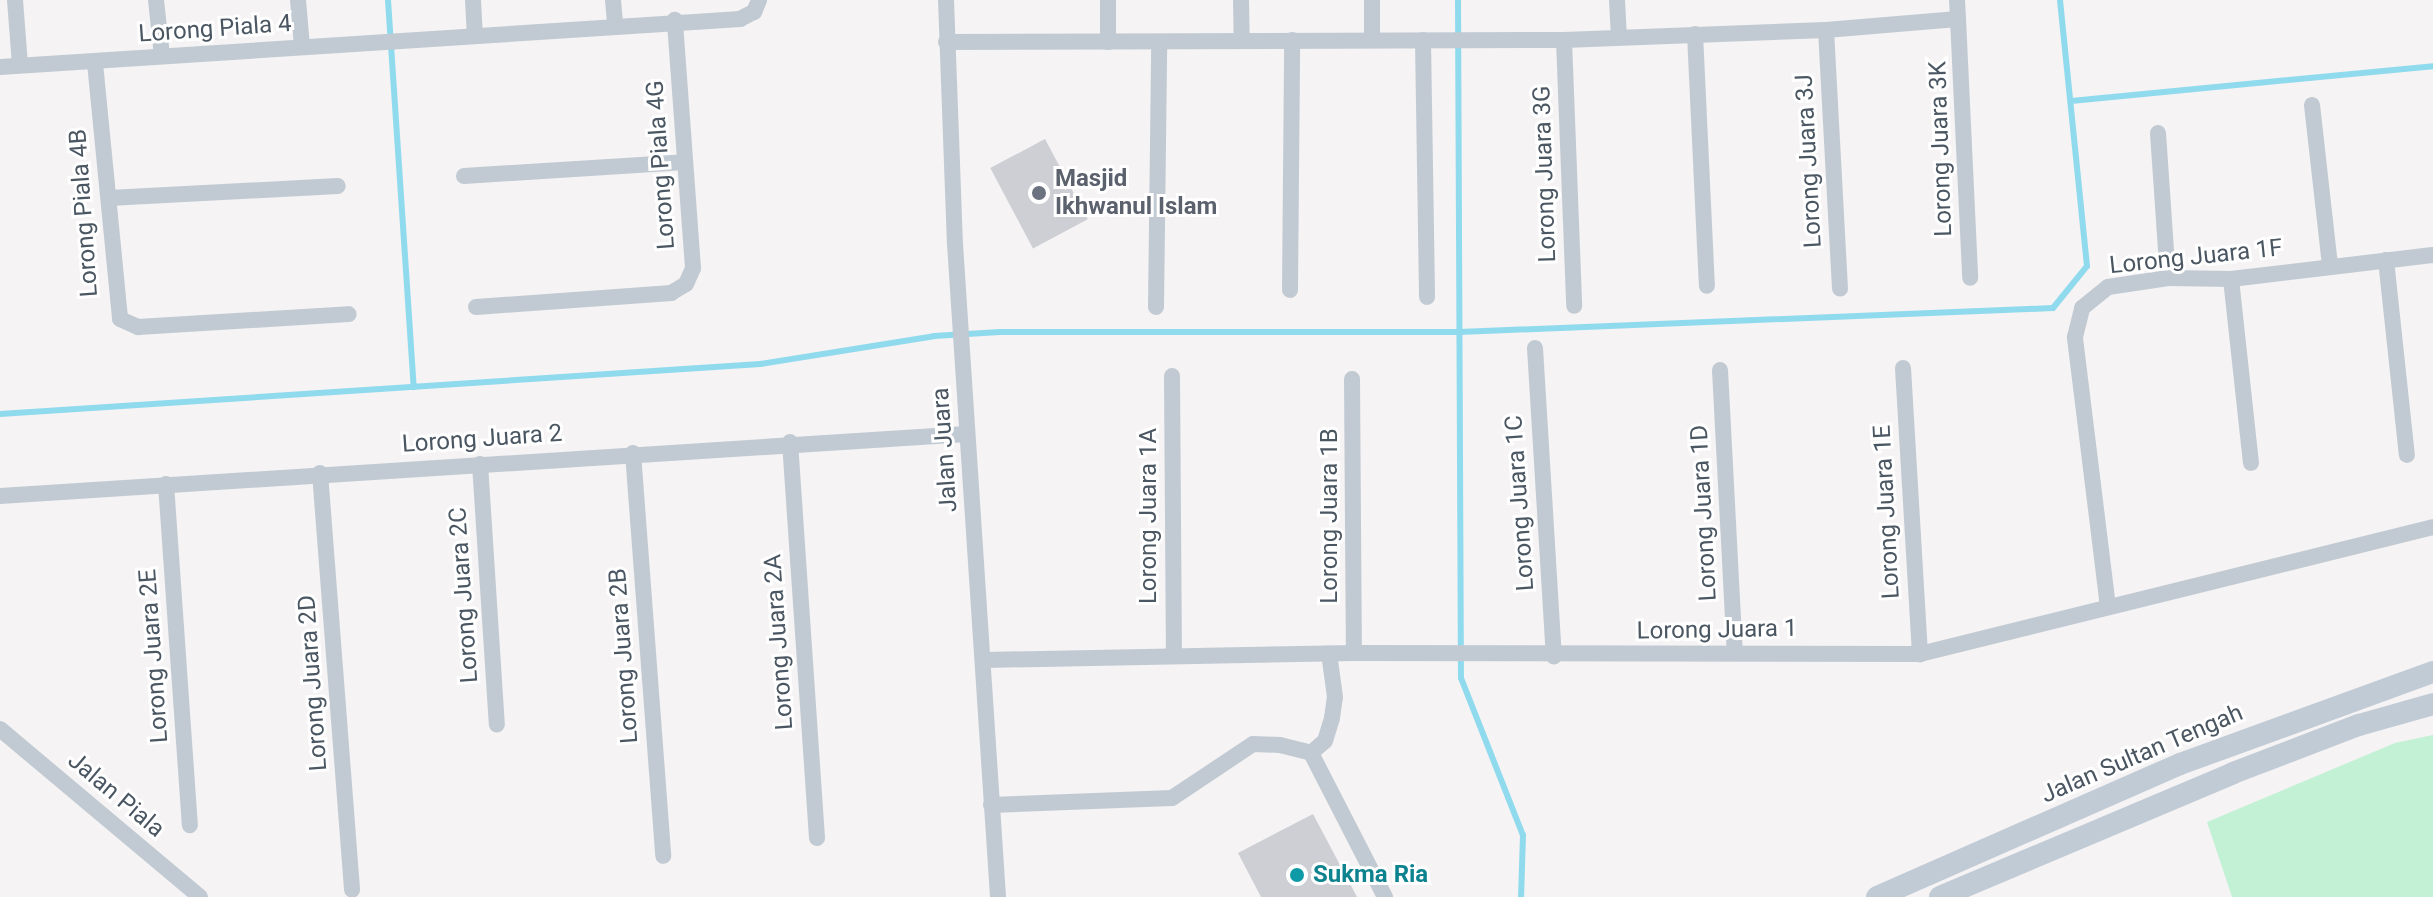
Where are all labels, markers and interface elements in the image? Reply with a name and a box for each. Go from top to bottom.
street label: Lorong Piala 4 [138,9,292,49]
street label: Lorong Juara 3K [1924,61,1958,237]
street label: Lorong Juara 3J [1790,73,1828,249]
street label: Lorong Piala 4G [641,79,681,251]
street label: Lorong Juara 3G [1528,85,1562,263]
street label: Lorong Piala 4B [64,128,104,298]
place label: Masjid Ikhwanul Islam [1055,165,1217,221]
marker: Masjid Ikhwanul Islam [1030,184,1048,202]
street label: Lorong Juara 1F [2108,234,2284,280]
street label: Jalan Juara [926,387,964,513]
street label: Lorong Juara 1C [1499,414,1541,592]
street label: Lorong Juara 2 [401,419,563,459]
street label: Lorong Juara 1D [1685,424,1723,602]
street label: Lorong Juara 1E [1868,424,1906,600]
street label: Lorong Juara 1A [1135,428,1163,604]
street label: Lorong Juara 1B [1316,428,1344,604]
street label: Lorong Juara 2C [443,506,485,684]
street label: Lorong Juara 2A [758,553,800,731]
street label: Lorong Juara 2B [604,567,644,745]
street label: Lorong Juara 2E [134,568,174,744]
street label: Lorong Juara 2D [292,594,334,772]
street label: Lorong Juara 1 [1636,614,1798,646]
street label: Jalan Sultan Tengah [2037,698,2247,810]
street label: Jalan Piala [62,746,170,844]
place label: Sukma Ria [1313,861,1428,889]
marker: Sukma Ria [1288,866,1306,884]

